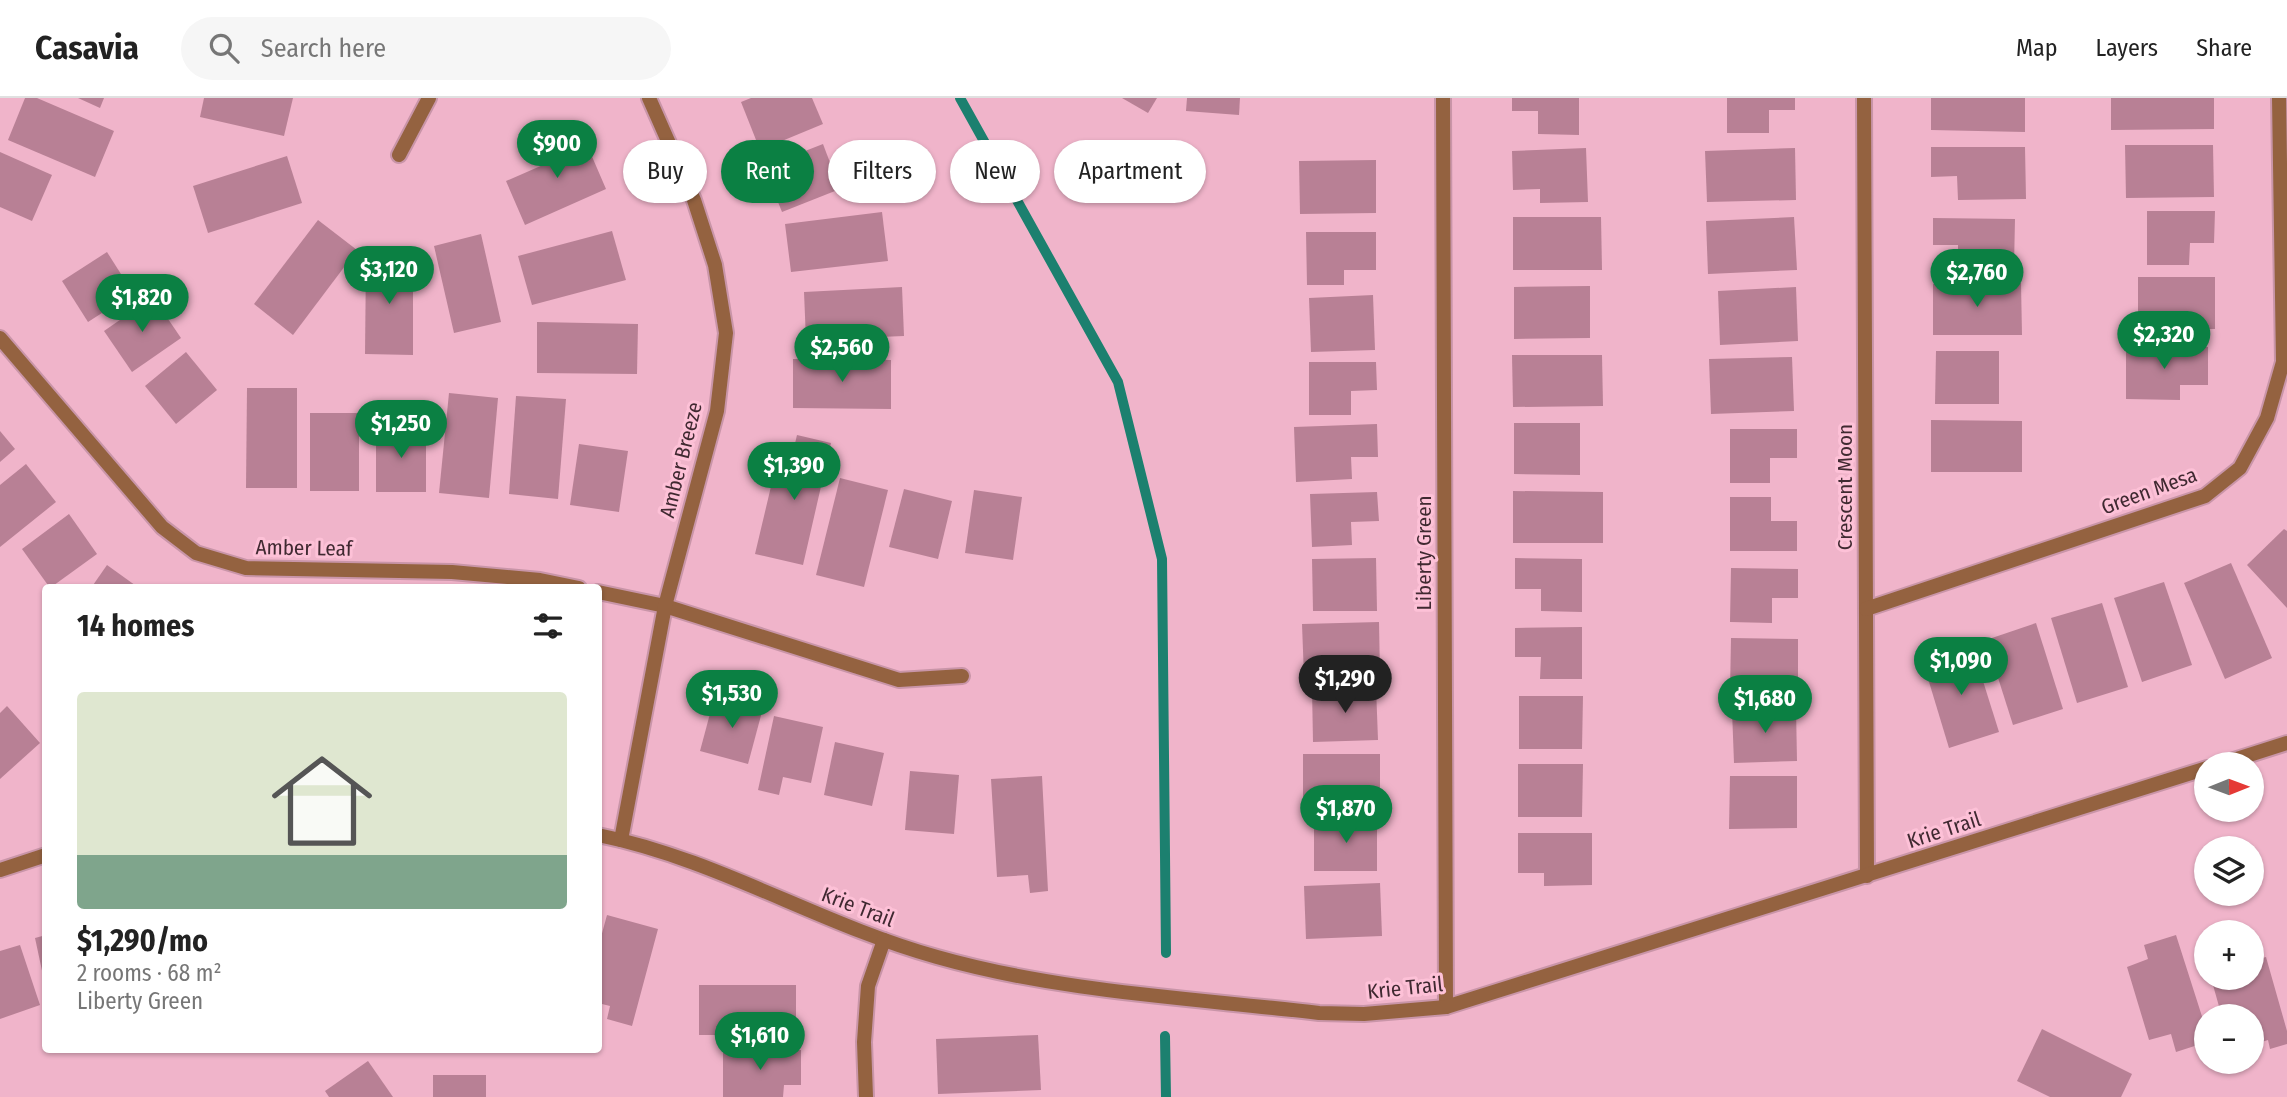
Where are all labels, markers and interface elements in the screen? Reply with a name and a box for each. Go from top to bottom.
search box [181,17,671,80]
text: Casavia [35,28,139,68]
icon: search [205,29,243,67]
text: Search here [261,33,386,64]
text: Map [2016,34,2058,62]
text: Layers [2096,34,2158,62]
text: Share [2196,34,2252,62]
pin: $900 [516,120,598,180]
text: $900 [533,129,581,157]
chip: Buy [623,140,707,203]
chip: Rent [721,140,814,203]
chip: Filters [828,140,936,203]
chip: New [950,140,1040,203]
chip: Apartment [1054,140,1206,203]
pin: $3,120 [332,246,446,306]
pin: $2,760 [1920,250,2034,309]
text: $3,120 [360,255,418,283]
text: $2,760 [1946,258,2008,286]
pin: $1,820 [85,274,199,334]
text: $1,820 [112,283,172,311]
pin: $2,320 [2107,312,2221,371]
text: $2,320 [2133,320,2195,348]
pin: $2,560 [785,324,899,384]
text: $2,560 [810,333,874,361]
street label: Amber Breeze [654,399,708,521]
pin: $1,250 [344,400,458,460]
text: $1,250 [371,409,431,437]
street label: Crescent Moon [1832,424,1858,550]
pin: $1,390 [737,442,851,502]
text: $1,390 [763,451,825,479]
street label: Green Mesa [2098,462,2200,520]
street label: Liberty Green [1411,495,1437,611]
street label: Amber Leaf [255,534,354,562]
icon: filters [529,607,567,645]
text: 14 homes [77,608,194,644]
pin: $1,090 [1904,638,2018,697]
text: $1,090 [1930,646,1992,674]
pin: $1,290 [1288,656,1402,715]
text: $1,290 [1315,664,1375,692]
pin: $1,530 [675,670,789,730]
pin: $1,680 [1708,676,1822,735]
text: $1,530 [702,679,762,707]
text: $1,680 [1734,684,1796,712]
icon: home [259,738,385,864]
north arrow [2194,752,2264,822]
map controls [2194,752,2264,1074]
pin: $1,870 [1289,786,1403,845]
text: $1,870 [1316,794,1376,822]
street label: Krie Trail [1904,806,1985,854]
button: layers [2194,836,2264,906]
street label: Krie Trail [818,881,899,933]
button: + [2194,920,2264,990]
text: $1,290/mo [77,923,208,959]
text: 2 rooms · 68 m² [77,959,222,987]
street label: Krie Trail [1366,971,1445,1005]
text: Liberty Green [77,987,203,1015]
button: − [2194,1004,2264,1074]
pin: $1,610 [703,1012,817,1072]
text: $1,610 [731,1021,789,1049]

